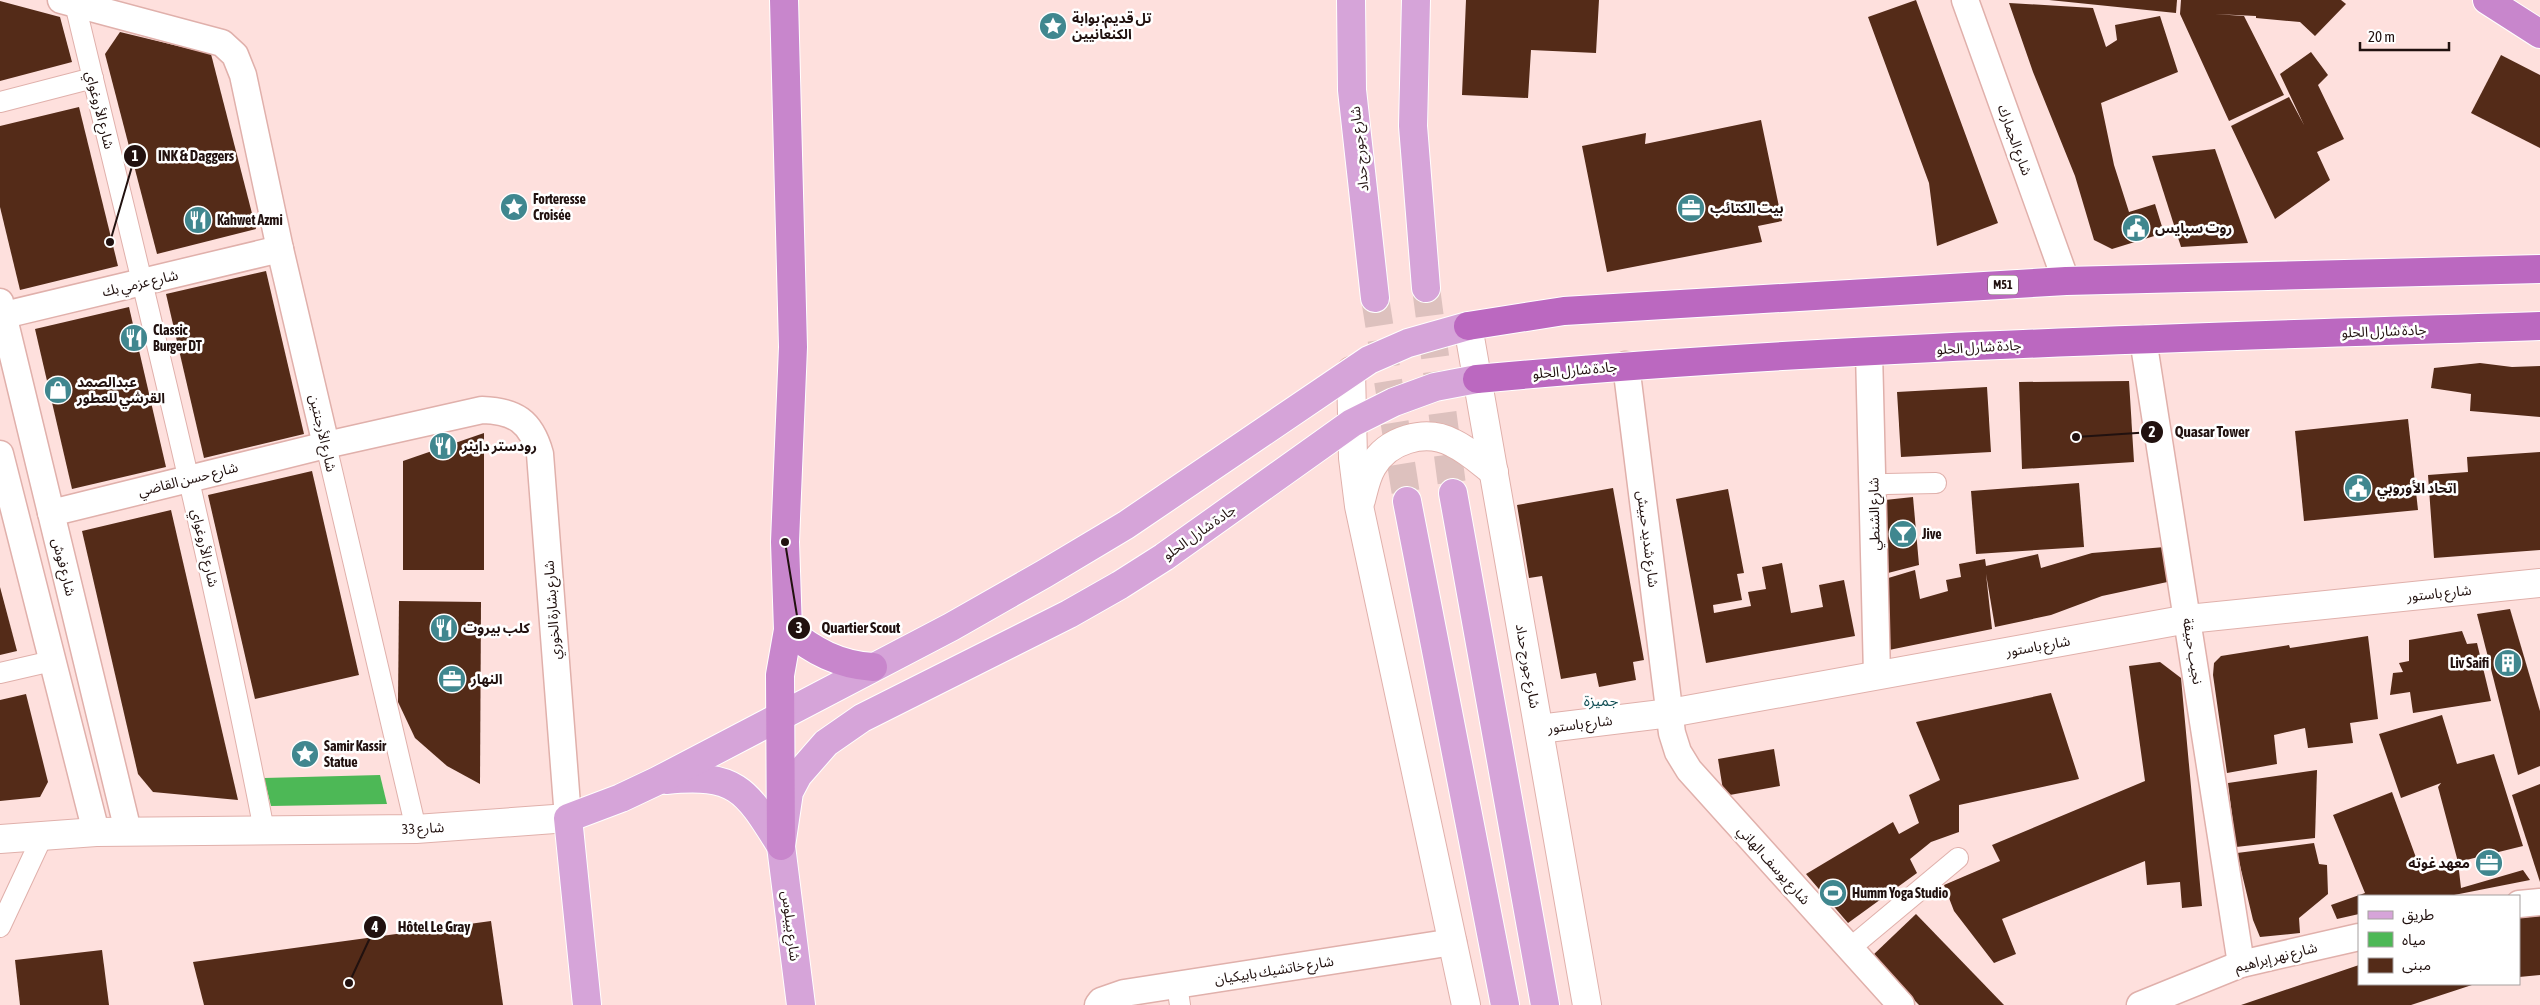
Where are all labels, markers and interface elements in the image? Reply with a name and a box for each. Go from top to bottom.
place label: تل قديم: بوابة الكنعانيين [1072,10,1152,42]
place icon: تل قديم: بوابة الكنعانيين [1038,11,1068,41]
scale bar [2360,20,2449,52]
text: 20 m [2368,28,2395,45]
street label: شارع الأروغواي [79,69,117,151]
street label: شارع الجمارك [1992,102,2035,179]
street label: شارع جورج حداد [1347,105,1374,192]
callout: INK & Daggers [123,141,244,171]
text: 1 [131,147,139,164]
text: INK & Daggers [158,147,235,164]
place label: Forteresse Croisée [533,191,586,223]
place icon: Forteresse Croisée [499,192,529,222]
office icon: بيت الكتائب [1676,193,1706,223]
place label: بيت الكتائب [1710,200,1784,216]
restaurant icon: Kahwet Azmi [183,205,213,235]
place label: Kahwet Azmi [217,212,283,228]
public building icon: روت سبايس [2121,213,2151,243]
place label: روت سبايس [2155,220,2232,237]
street label: شارع عزمي بك [100,266,180,303]
road number: M51 [1988,276,2018,294]
place label: Classic Burger DT [153,322,203,354]
street label: جادة شارل الحلو [2341,322,2427,341]
restaurant icon: Classic Burger DT [119,323,149,353]
street label: جادة شارل الحلو [1936,337,2022,358]
street label: جادة شارل الحلو [1532,358,1618,383]
place label: عبدالصمد القرشي للعطور [76,374,165,409]
shop icon: عبدالصمد القرشي للعطور [43,375,73,405]
street label: شارع الأرجنتين [303,393,340,474]
callout: Quasar Tower [2140,417,2259,447]
text: 2 [2148,423,2156,440]
text: Quasar Tower [2175,423,2250,440]
restaurant icon: رودستر داينر [428,431,458,461]
place label: رودستر داينر [461,438,537,455]
street label: شارع حسن القاضي [136,459,240,502]
public building icon: اتحاد الأوروبي [2343,473,2373,503]
street label: شارع الشنطي [1865,477,1886,551]
place label: اتحاد الأوروبي [2377,480,2457,499]
street label: شارع شديد حبيش [1631,490,1662,589]
street label: جادة شارل الحلو [1160,501,1239,564]
street label: شارع الأروغواي [185,507,222,589]
bar icon: Jive [1888,519,1918,549]
place label: Jive [1921,526,1942,542]
street label: شارع فوش [46,536,79,598]
street label: شارع بشارة الخوري [541,560,567,660]
street label: شارع باستور [2405,582,2472,607]
restaurant icon: كلب بيروت [429,613,459,643]
callout: Quartier Scout [786,613,910,643]
street label: نجيب حبيقة [2180,617,2206,686]
text: 3 [795,619,803,636]
text: Quartier Scout [822,619,901,636]
place label: كلب بيروت [463,620,530,637]
street label: شارع جورج حداد [1510,622,1543,710]
street label: شارع باستور [2004,632,2072,663]
building icon: Liv Saifi [2493,648,2523,678]
place label: Liv Saifi [2450,655,2489,671]
office icon: النهار [437,664,467,694]
place label: النهار [470,671,503,688]
district label: جميزة [1584,692,1618,710]
street label: شارع باستور [1546,712,1614,739]
place label: Samir Kassir Statue [324,738,387,770]
place icon: Samir Kassir Statue [290,739,320,769]
street label: شارع 33 [401,819,445,840]
street label: شارع يوسف الهاني [1732,822,1814,910]
office icon: معهد غوته [2474,848,2504,878]
place label: معهد غوته [2408,855,2470,871]
sports icon: Humm Yoga Studio [1818,878,1848,908]
place label: Humm Yoga Studio [1852,885,1949,901]
street label: شارع بيبلوس [776,890,803,962]
legend [2358,895,2520,985]
text: طريق [2402,906,2434,925]
callout: Hôtel Le Gray [363,912,481,942]
text: 4 [370,918,379,935]
text: Hôtel Le Gray [398,918,471,935]
text: مياه [2402,931,2426,948]
street label: شارع نهر إبراهيم [2233,939,2320,978]
street label: شارع خاتشيك بابيكيان [1213,953,1335,990]
text: مبنى [2402,956,2431,974]

